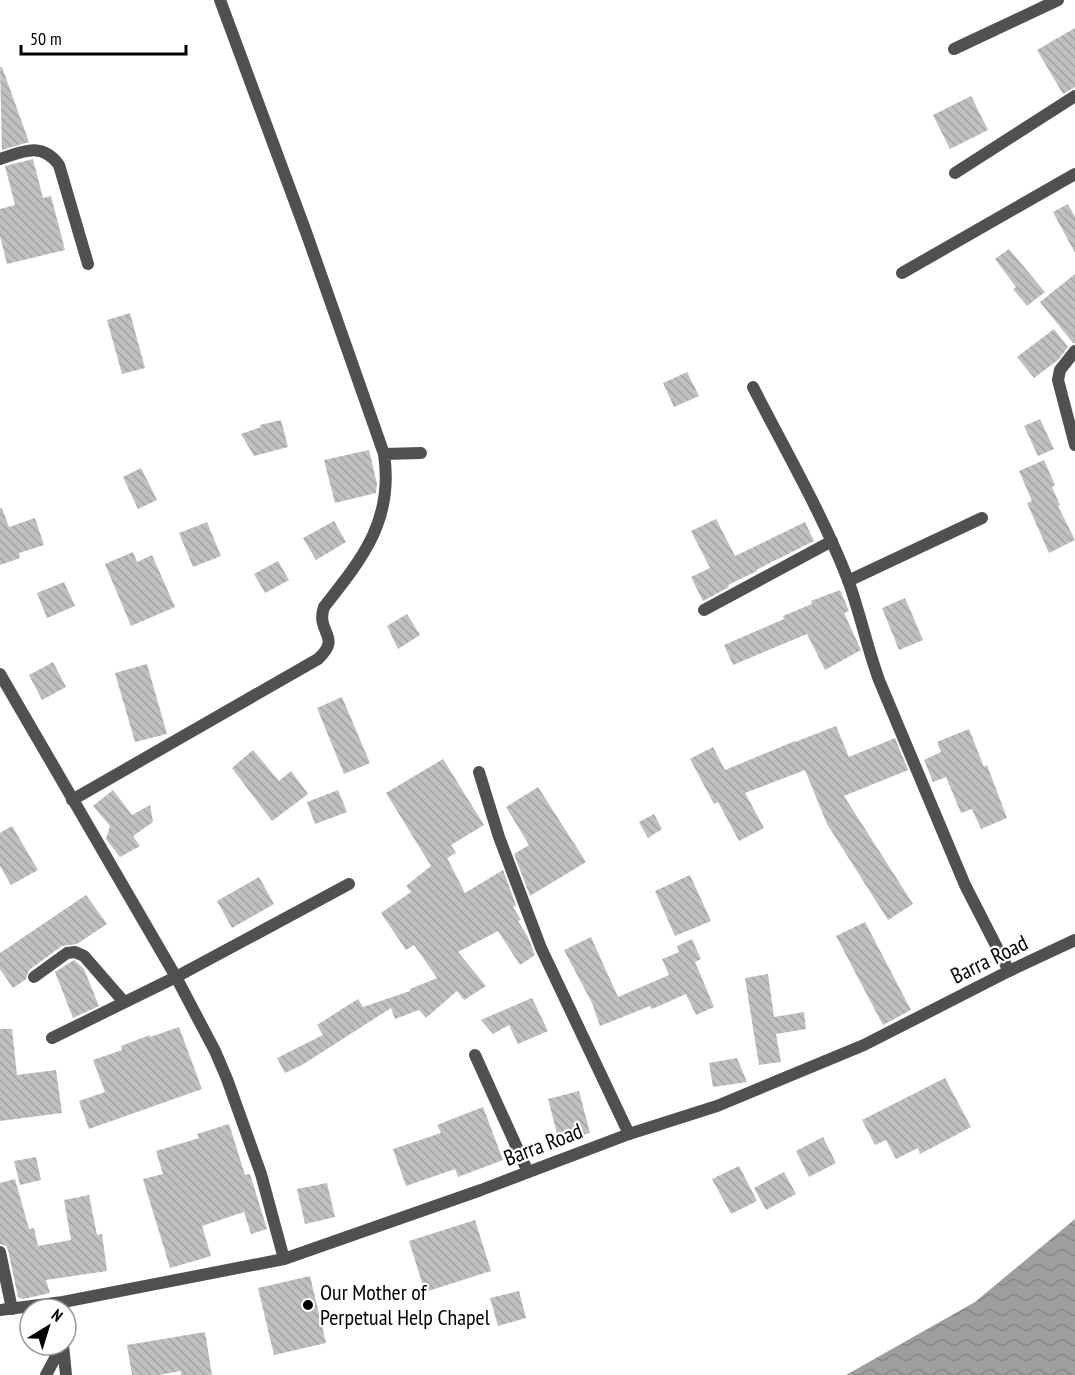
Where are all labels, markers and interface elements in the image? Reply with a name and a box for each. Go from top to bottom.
scale bar [21,18,186,56]
text: 50 m [30,27,62,50]
street label: Barra Road [946,928,1032,990]
street label: Barra Road [500,1116,586,1172]
place label: Our Mother of Perpetual Help Chapel [320,1278,491,1331]
north arrow [18,1297,78,1357]
marker: Our Mother of Perpetual Help Chapel [301,1298,315,1312]
text: N [48,1305,67,1326]

